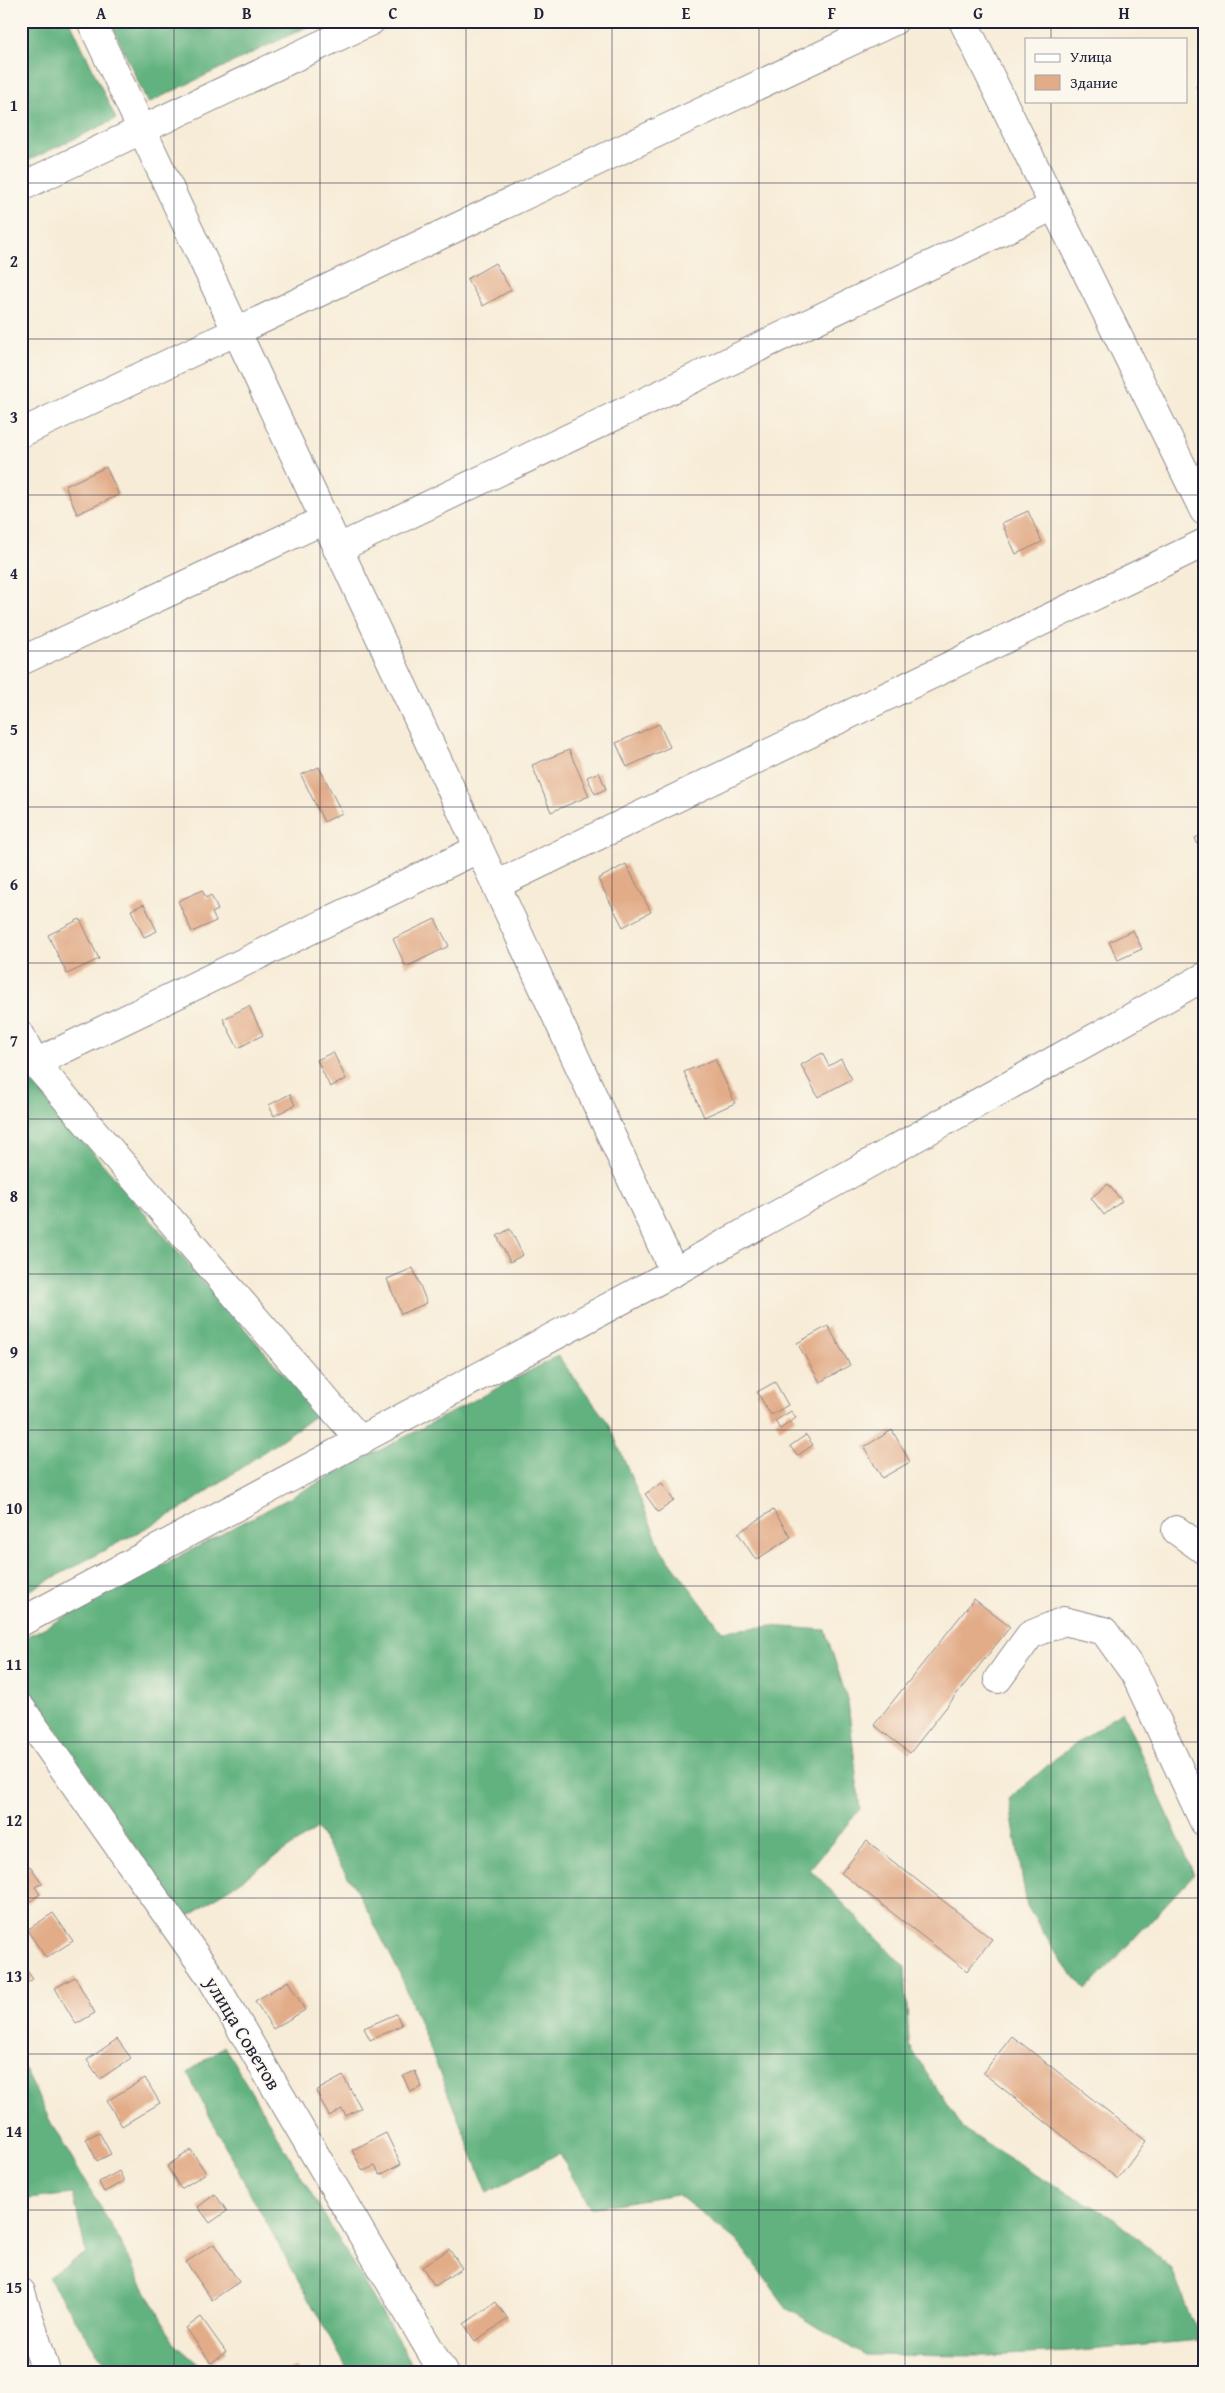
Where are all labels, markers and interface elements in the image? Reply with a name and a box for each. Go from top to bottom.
text: A [96,1,107,25]
text: B [242,1,252,25]
text: C [388,1,398,25]
text: D [534,1,544,25]
text: E [682,1,691,25]
text: F [828,1,836,25]
text: G [973,1,983,25]
text: H [1118,1,1130,25]
legend [1025,38,1188,102]
text: Улица [1070,46,1113,67]
text: Здание [1070,72,1118,93]
text: 1 [10,93,18,117]
text: 2 [10,249,18,273]
text: 3 [10,405,18,429]
text: 4 [10,561,18,585]
text: 5 [10,717,18,741]
text: 6 [10,872,18,896]
text: 7 [10,1028,18,1052]
text: 8 [10,1184,18,1208]
text: 9 [10,1340,18,1364]
text: 10 [6,1496,22,1520]
text: 11 [6,1652,22,1676]
text: 12 [6,1808,22,1832]
text: 13 [6,1964,22,1988]
street label: улица Советов [197,1969,289,2095]
text: 14 [6,2119,22,2143]
text: 15 [6,2275,22,2299]

